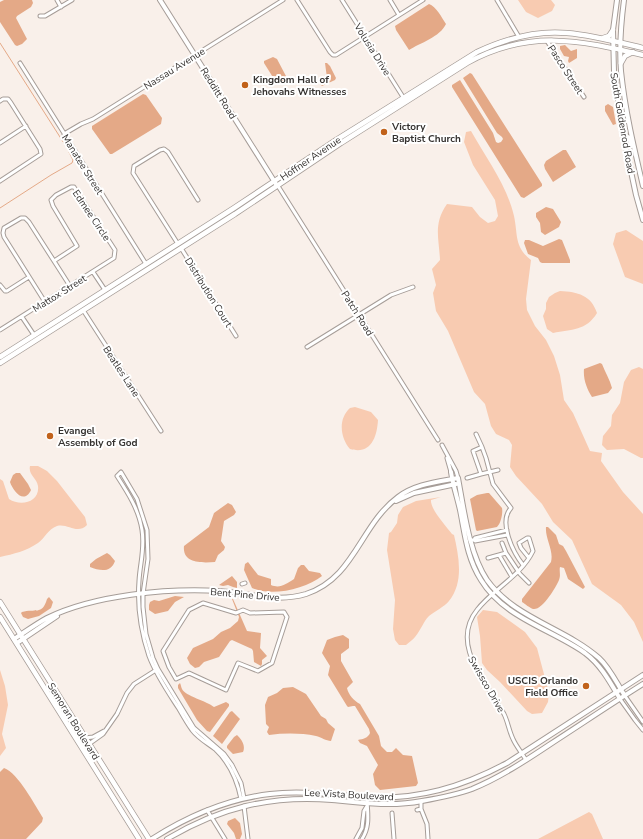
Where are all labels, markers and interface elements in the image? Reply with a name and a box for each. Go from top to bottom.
street label: Volusia Drive [350,20,394,78]
street label: Pasco Street [544,42,587,97]
street label: Nassau Avenue [141,44,208,93]
street label: Redditt Road [197,65,240,122]
street label: South Goldenrod Road [606,72,638,175]
place label: Kingdom Hall of Jehovahs Witnesses [252,73,347,99]
marker: Kingdom Hall of Jehovahs Witnesses [240,80,250,90]
place label: Victory Baptist Church [391,120,461,146]
marker: Victory Baptist Church [379,127,389,137]
street label: Manatee Street [58,132,107,198]
street label: Hoffner Avenue [277,133,344,184]
street label: Edmee Circle [69,187,113,244]
street label: Distribution Court [181,255,236,331]
street label: Mattox Street [30,271,90,316]
street label: Patch Road [338,288,377,339]
street label: Beatles Lane [99,343,143,400]
place label: Evangel Assembly of God [58,424,138,450]
marker: Evangel Assembly of God [45,431,55,441]
street label: Bent Pine Drive [210,585,280,605]
street label: Swissco Drive [464,654,508,715]
place label: USCIS Orlando Field Office [508,674,579,700]
street label: Semoran Boulevard [44,680,103,763]
marker: USCIS Orlando Field Office [581,681,591,691]
street label: Lee Vista Boulevard [304,786,394,804]

